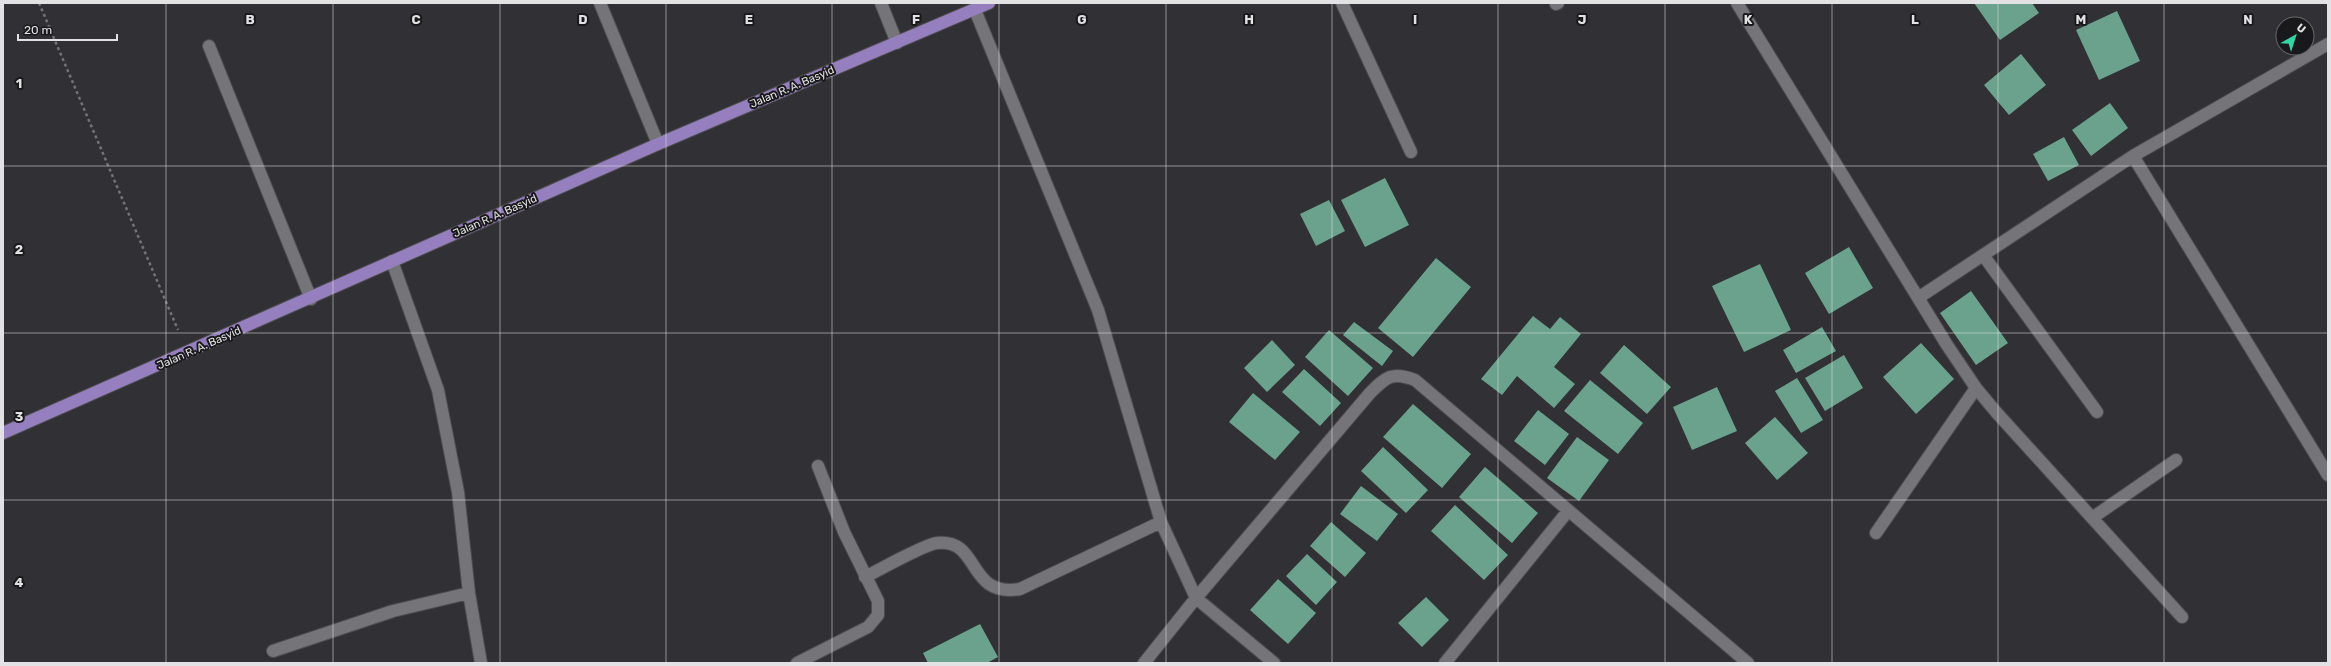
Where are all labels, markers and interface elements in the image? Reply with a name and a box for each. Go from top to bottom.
text: B [245,12,255,27]
text: C [411,12,421,27]
text: D [578,12,588,27]
text: E [745,12,753,27]
text: F [912,12,920,27]
text: G [1077,12,1087,27]
text: H [1244,12,1254,27]
text: I [1413,12,1417,27]
text: J [1578,12,1586,27]
text: K [1744,12,1753,27]
text: L [1911,12,1919,27]
text: M [2076,12,2086,27]
text: N [2243,12,2253,27]
scale bar [18,16,117,42]
north arrow [2275,16,2315,56]
text: U [2294,21,2308,36]
text: 20 m [24,23,52,37]
street label: Jalan R. A. Basyid [748,63,836,111]
text: 1 [16,76,22,91]
street label: Jalan R. A. Basyid [451,192,539,240]
text: 2 [15,242,23,257]
street label: Jalan R. A. Basyid [155,324,243,372]
text: 3 [15,409,24,424]
text: 4 [15,575,24,590]

